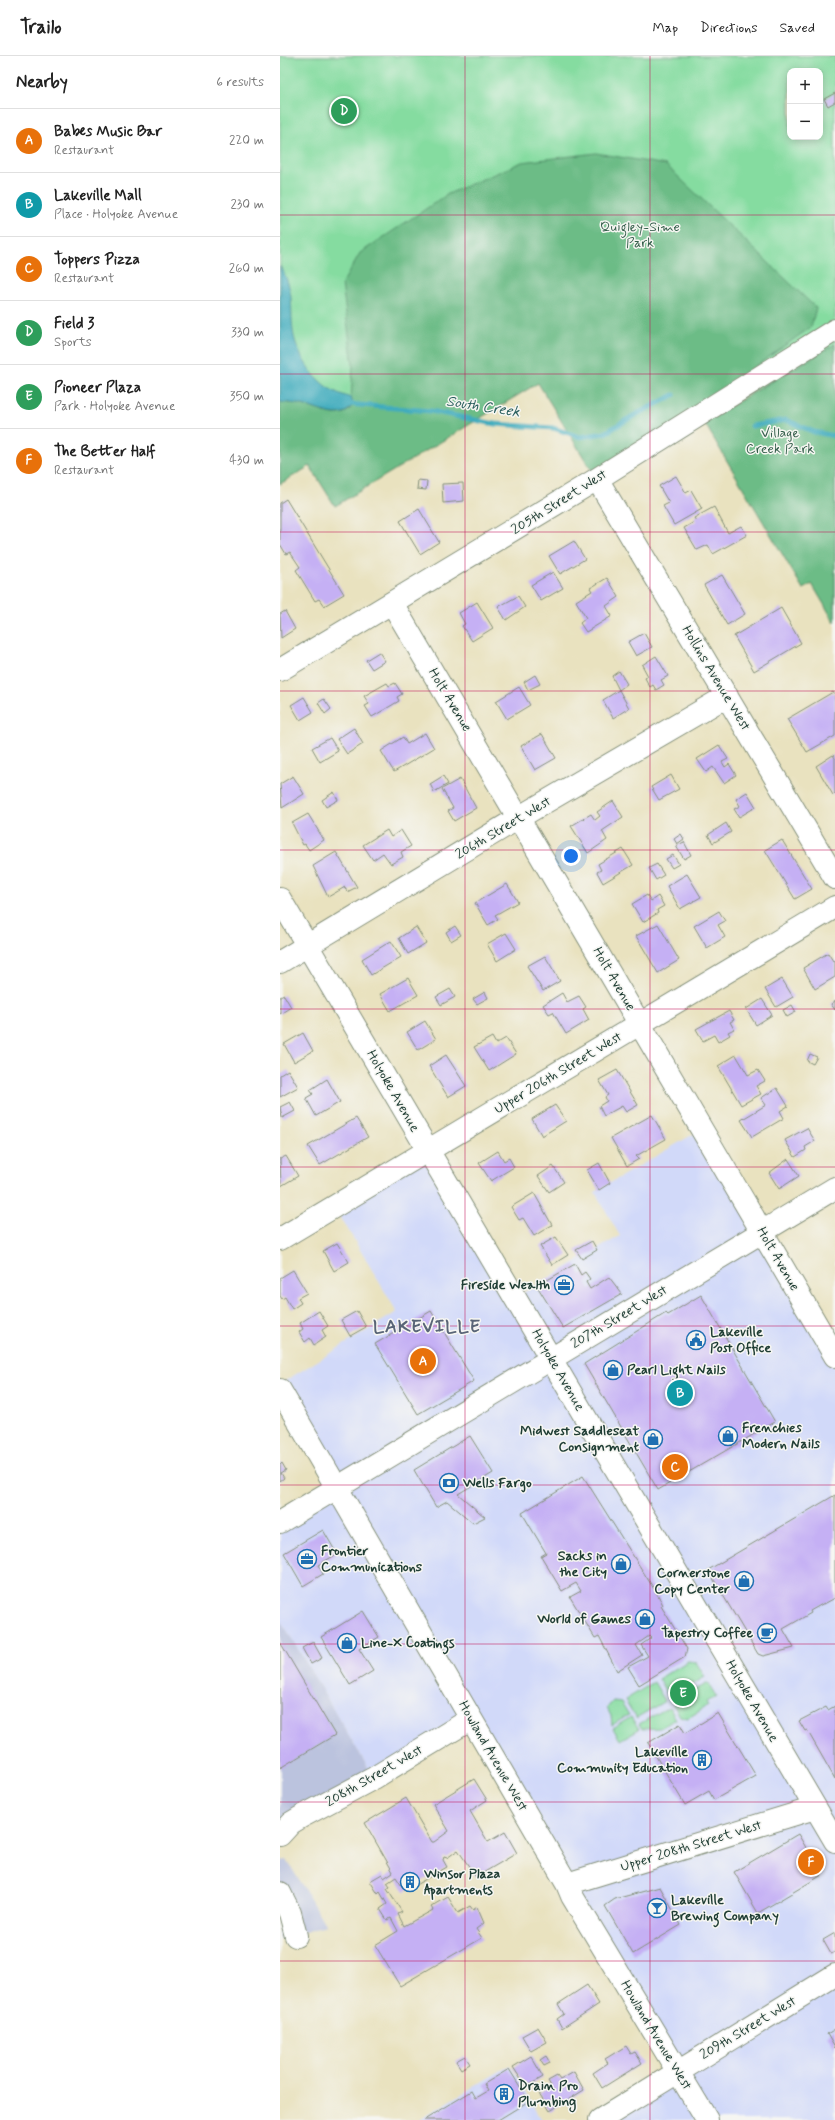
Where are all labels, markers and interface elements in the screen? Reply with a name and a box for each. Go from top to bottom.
text: Trailo [20,15,62,40]
text: Map [652,19,678,37]
text: Directions [700,19,758,37]
text: Saved [780,19,815,37]
map controls [787,68,823,140]
button: + [787,68,823,104]
text: Nearby [16,71,68,93]
text: 6 results [216,74,264,91]
pin: D [331,96,357,126]
button: − [787,104,823,140]
text: Babes Music Bar [54,122,162,142]
text: A [25,132,33,149]
text: 220 m [229,132,264,149]
text: Restaurant [54,142,114,159]
text: Lakeville Mall [54,186,142,206]
text: B [25,196,33,213]
text: 230 m [230,196,264,213]
text: Place · Holyoke Avenue [54,206,178,223]
park label: Quigley-Sime Park [600,218,680,252]
text: Toppers Pizza [54,250,140,270]
text: C [24,260,34,277]
text: 260 m [229,260,264,277]
text: Restaurant [54,270,114,287]
text: Field 3 [54,314,94,334]
text: D [25,324,33,341]
text: 330 m [231,324,264,341]
text: Sports [54,334,92,351]
text: Pioneer Plaza [54,378,141,398]
text: E [25,388,33,405]
text: 350 m [230,388,264,405]
water label: South Creek [445,391,522,423]
text: Park · Holyoke Avenue [54,398,175,415]
park label: Village Creek Park [746,424,814,458]
text: The Better Half [54,442,156,462]
text: F [26,452,32,469]
text: 430 m [229,452,264,469]
text: Restaurant [54,462,114,479]
street label: 205th Street West [508,465,610,539]
street label: Hollins Avenue West [678,622,755,734]
street label: Holt Avenue [424,665,476,735]
street label: 206th Street West [452,792,554,864]
your location [561,846,581,866]
street label: Holt Avenue [588,944,640,1014]
street label: Upper 206th Street West [491,1028,625,1118]
street label: Holyoke Avenue [362,1047,424,1135]
street label: Holt Avenue [752,1224,804,1294]
office icon: Fireside Wealth [553,1274,575,1296]
place label: Fireside Wealth [461,1276,550,1294]
street label: 207th Street West [567,1281,671,1353]
district label: LAKEVILLE [373,1315,481,1339]
place label: Lakeville Post Office [710,1323,771,1357]
street label: Holyoke Avenue [527,1326,589,1414]
public building icon: Lakeville Post Office [685,1329,707,1351]
pin: A [410,1346,436,1376]
shop icon: Pearl Light Nails [602,1359,624,1381]
place label: Pearl Light Nails [627,1361,726,1382]
pin: B [667,1378,693,1408]
place label: Frenchies Modern Nails [742,1419,821,1453]
place label: Midwest Saddleseat Consignment [520,1422,640,1457]
shop icon: Frenchies Modern Nails [717,1425,739,1447]
shop icon: Midwest Saddleseat Consignment [642,1428,664,1450]
pin: C [662,1452,688,1482]
bank icon: Wells Fargo [438,1472,460,1494]
place label: Wells Fargo [462,1474,532,1493]
place label: Frontier Communications [321,1542,423,1576]
place label: Sacks in the City [558,1547,608,1581]
office icon: Frontier Communications [296,1548,318,1570]
shop icon: Sacks in the City [610,1553,632,1575]
place label: Cornerstone Copy Center [654,1564,730,1598]
shop icon: Cornerstone Copy Center [733,1570,755,1592]
shop icon: World of Games [634,1608,656,1630]
place label: World of Games [536,1610,632,1628]
cafe icon: Tapestry Coffee [756,1622,778,1644]
place label: Tapestry Coffee [661,1624,753,1642]
shop icon: Line-X Coatings [336,1632,358,1654]
place label: Line-X Coatings [361,1634,455,1655]
street label: Holyoke Avenue [721,1657,783,1745]
pin: E [670,1678,696,1708]
street label: Howland Avenue West [454,1698,532,1815]
street label: 208th Street West [322,1741,426,1811]
place label: Lakeville Community Education [557,1743,688,1777]
building icon: Lakeville Community Education [691,1749,713,1771]
street label: Upper 208th Street West [618,1816,764,1876]
pin: F [798,1847,824,1877]
place label: Winsor Plaza Apartments [423,1865,501,1901]
building icon: Winsor Plaza Apartments [399,1871,421,1893]
place label: Lakeville Brewing Company [671,1891,779,1928]
bar icon: Lakeville Brewing Company [646,1897,668,1919]
street label: Howland Avenue West [616,1977,696,2093]
street label: 209th Street West [697,1992,800,2064]
place label: Drain Pro Plumbing [518,2077,578,2113]
building icon: Drain Pro Plumbing [493,2083,515,2105]

